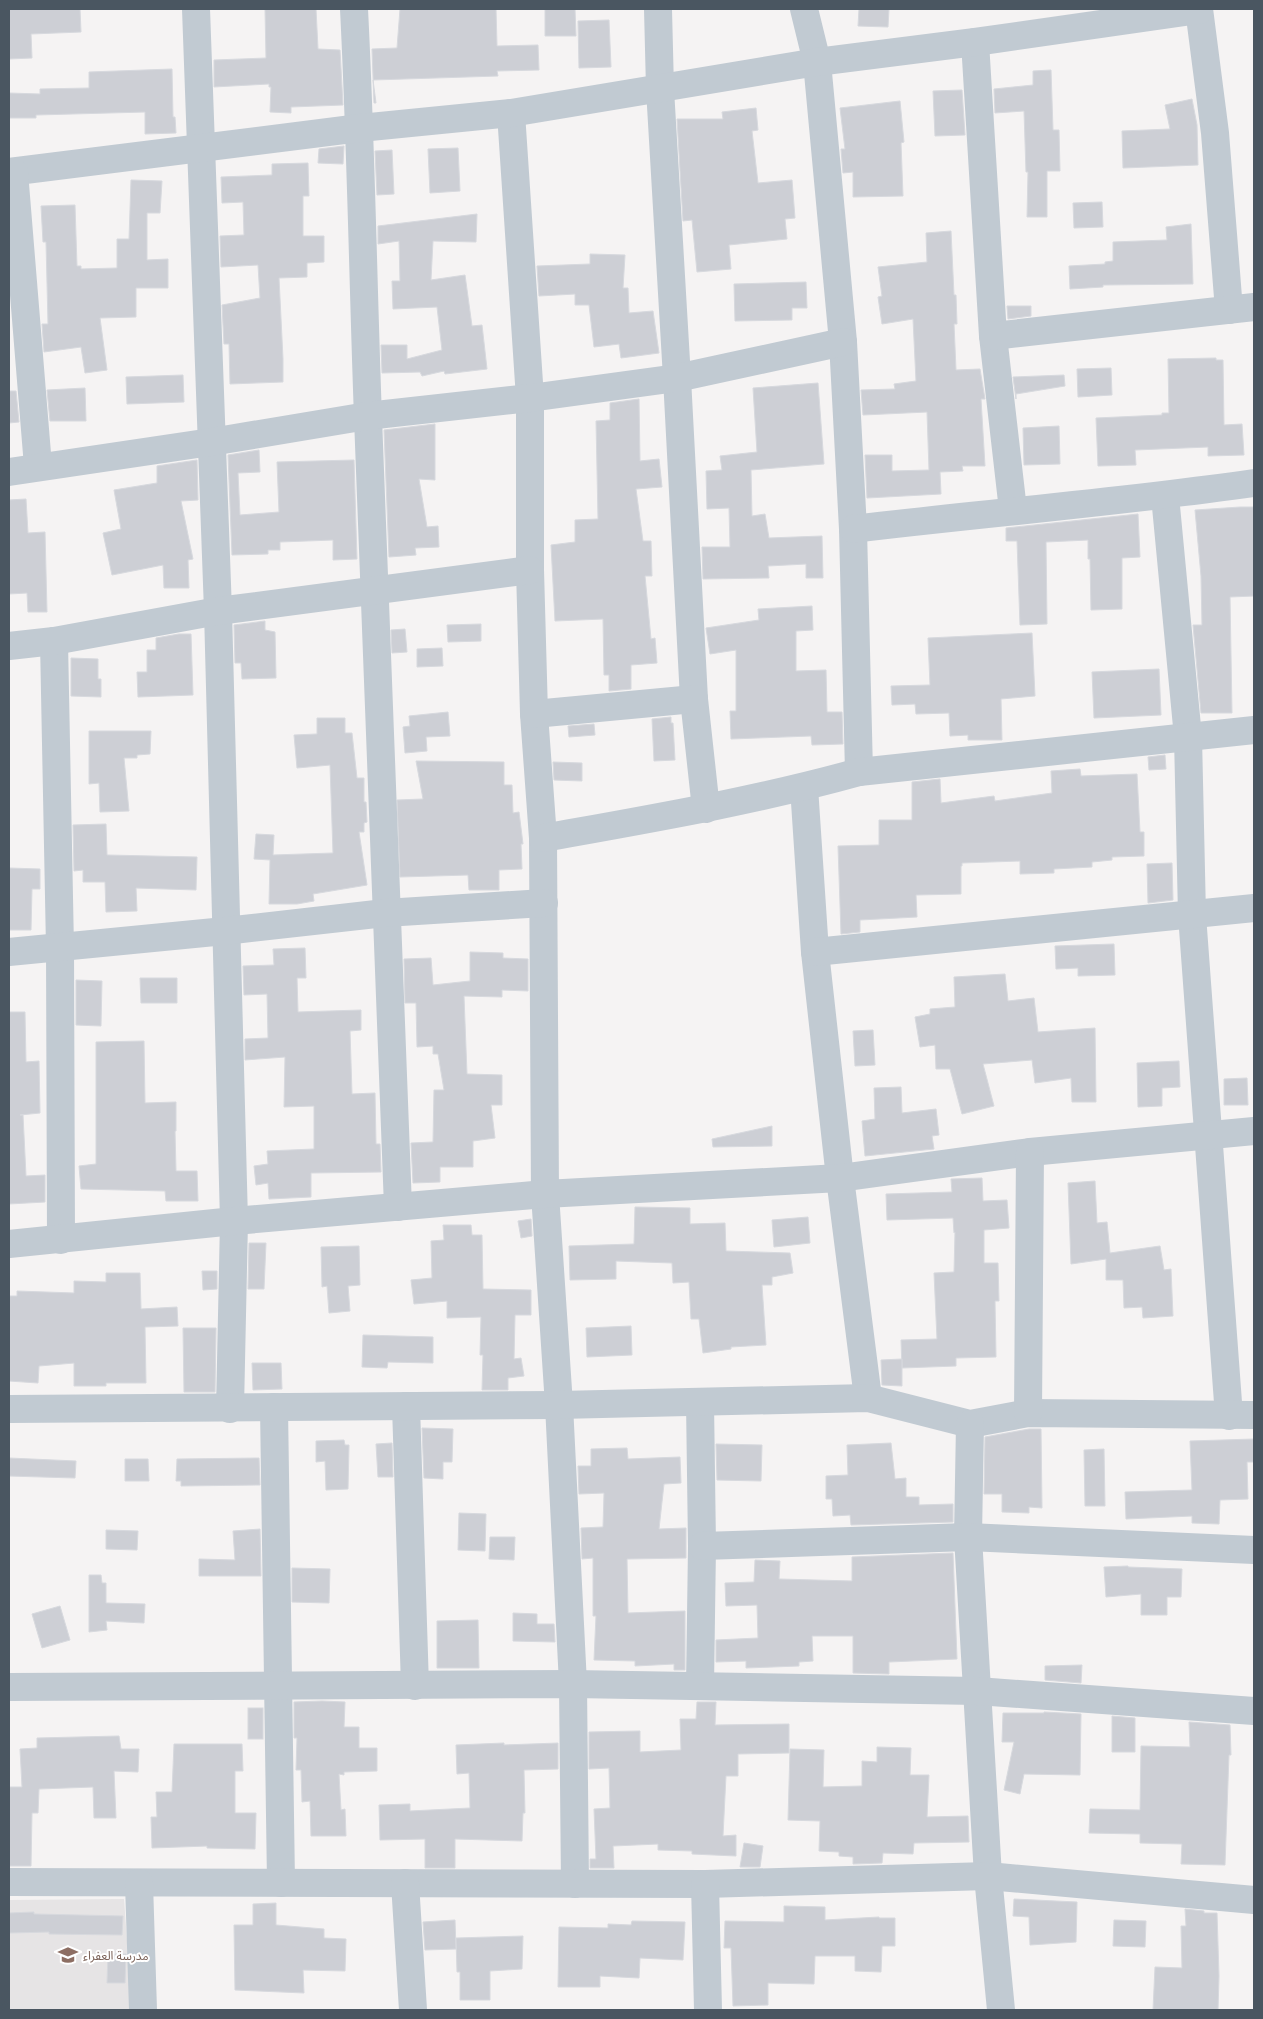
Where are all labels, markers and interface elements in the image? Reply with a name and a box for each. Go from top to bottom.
school or university icon: مدرسة العفراء [57,1944,79,1966]
place label: مدرسة العفراء [83,1948,149,1963]

